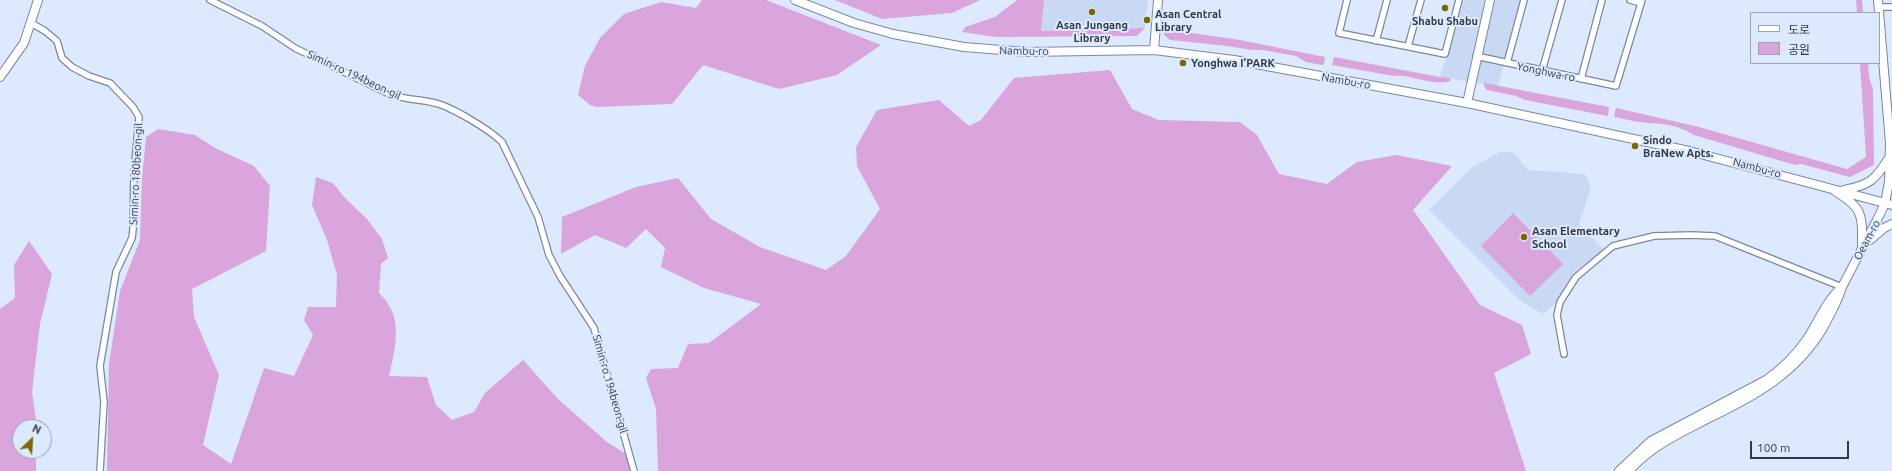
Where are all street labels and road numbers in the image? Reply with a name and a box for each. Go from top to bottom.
street label: Nambu-ro [999,44,1049,58]
street label: Simin-ro 194beon-gil [305,47,403,103]
street label: Yonghwa-ro [1516,59,1576,85]
street label: Nambu-ro [1320,70,1372,92]
street label: Simin-ro 180beon-gil [127,123,145,225]
street label: Nambu-ro [1731,155,1783,181]
street label: Oeam-ro [1851,218,1883,262]
street label: Simin-ro 194beon-gil [590,333,630,435]

